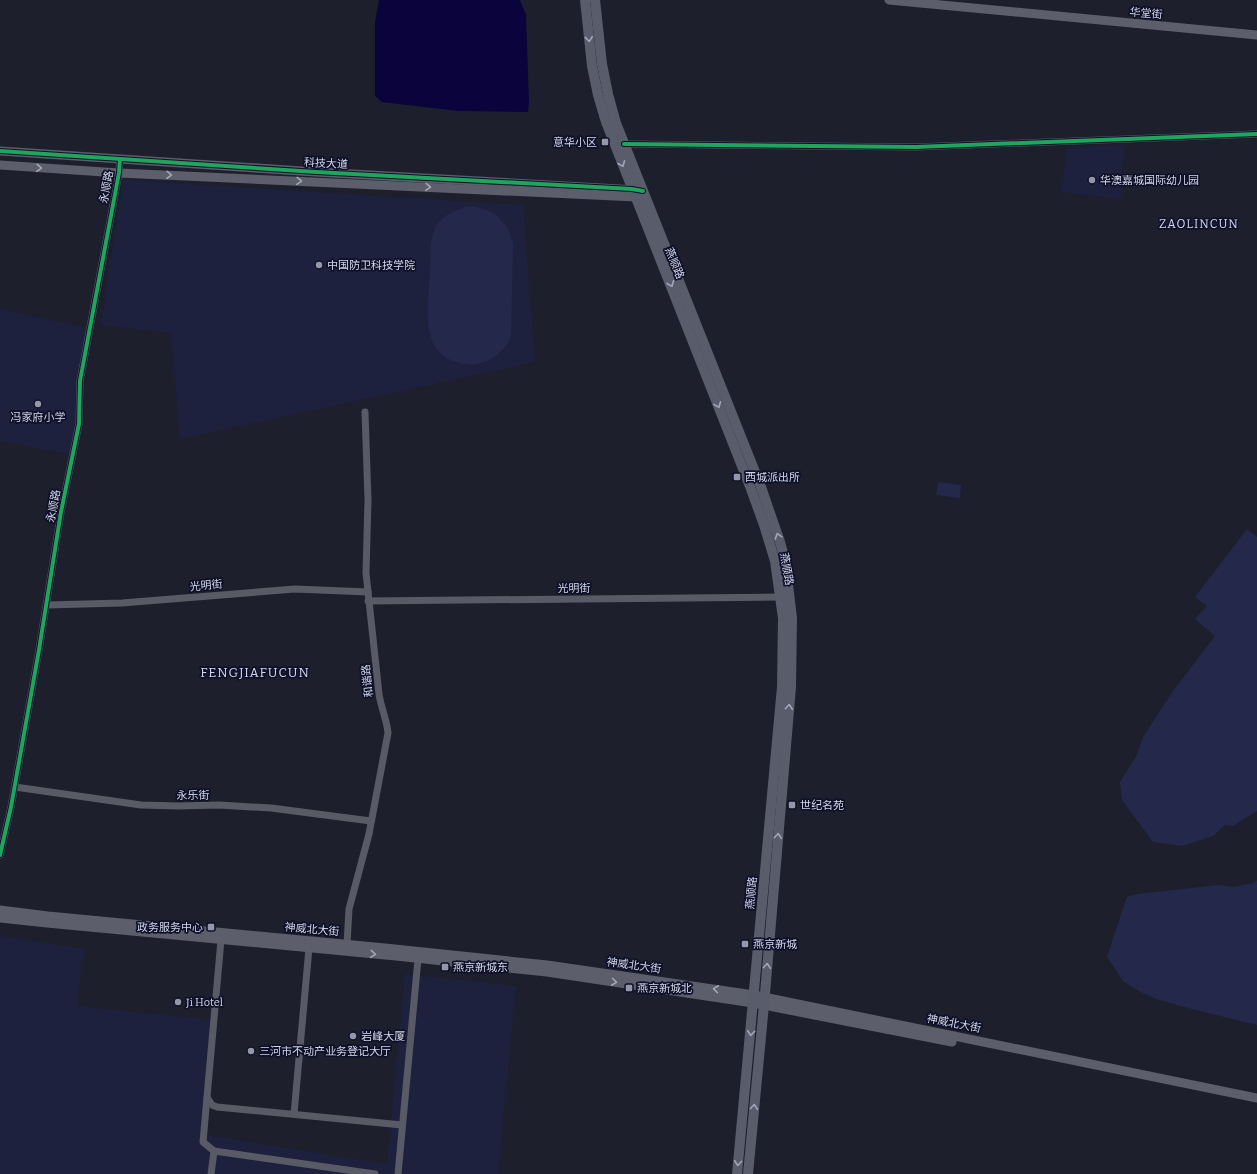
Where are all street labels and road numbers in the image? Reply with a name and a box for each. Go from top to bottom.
street label: 华堂街 [1129,6,1163,21]
street label: 科技大道 [304,156,348,171]
street label: 永顺路 [97,170,116,204]
street label: 燕顺路 [662,245,687,281]
street label: 永顺路 [44,489,63,524]
street label: 燕顺路 [777,552,796,586]
street label: 光明街 [189,577,223,594]
street label: 光明街 [557,582,591,595]
street label: 和谐路 [359,664,376,698]
street label: 永乐街 [176,789,210,802]
street label: 燕顺路 [744,876,759,910]
street label: 神威北大街 [284,921,340,938]
street label: 神威北大街 [606,955,662,976]
street label: 神威北大街 [926,1012,982,1035]

